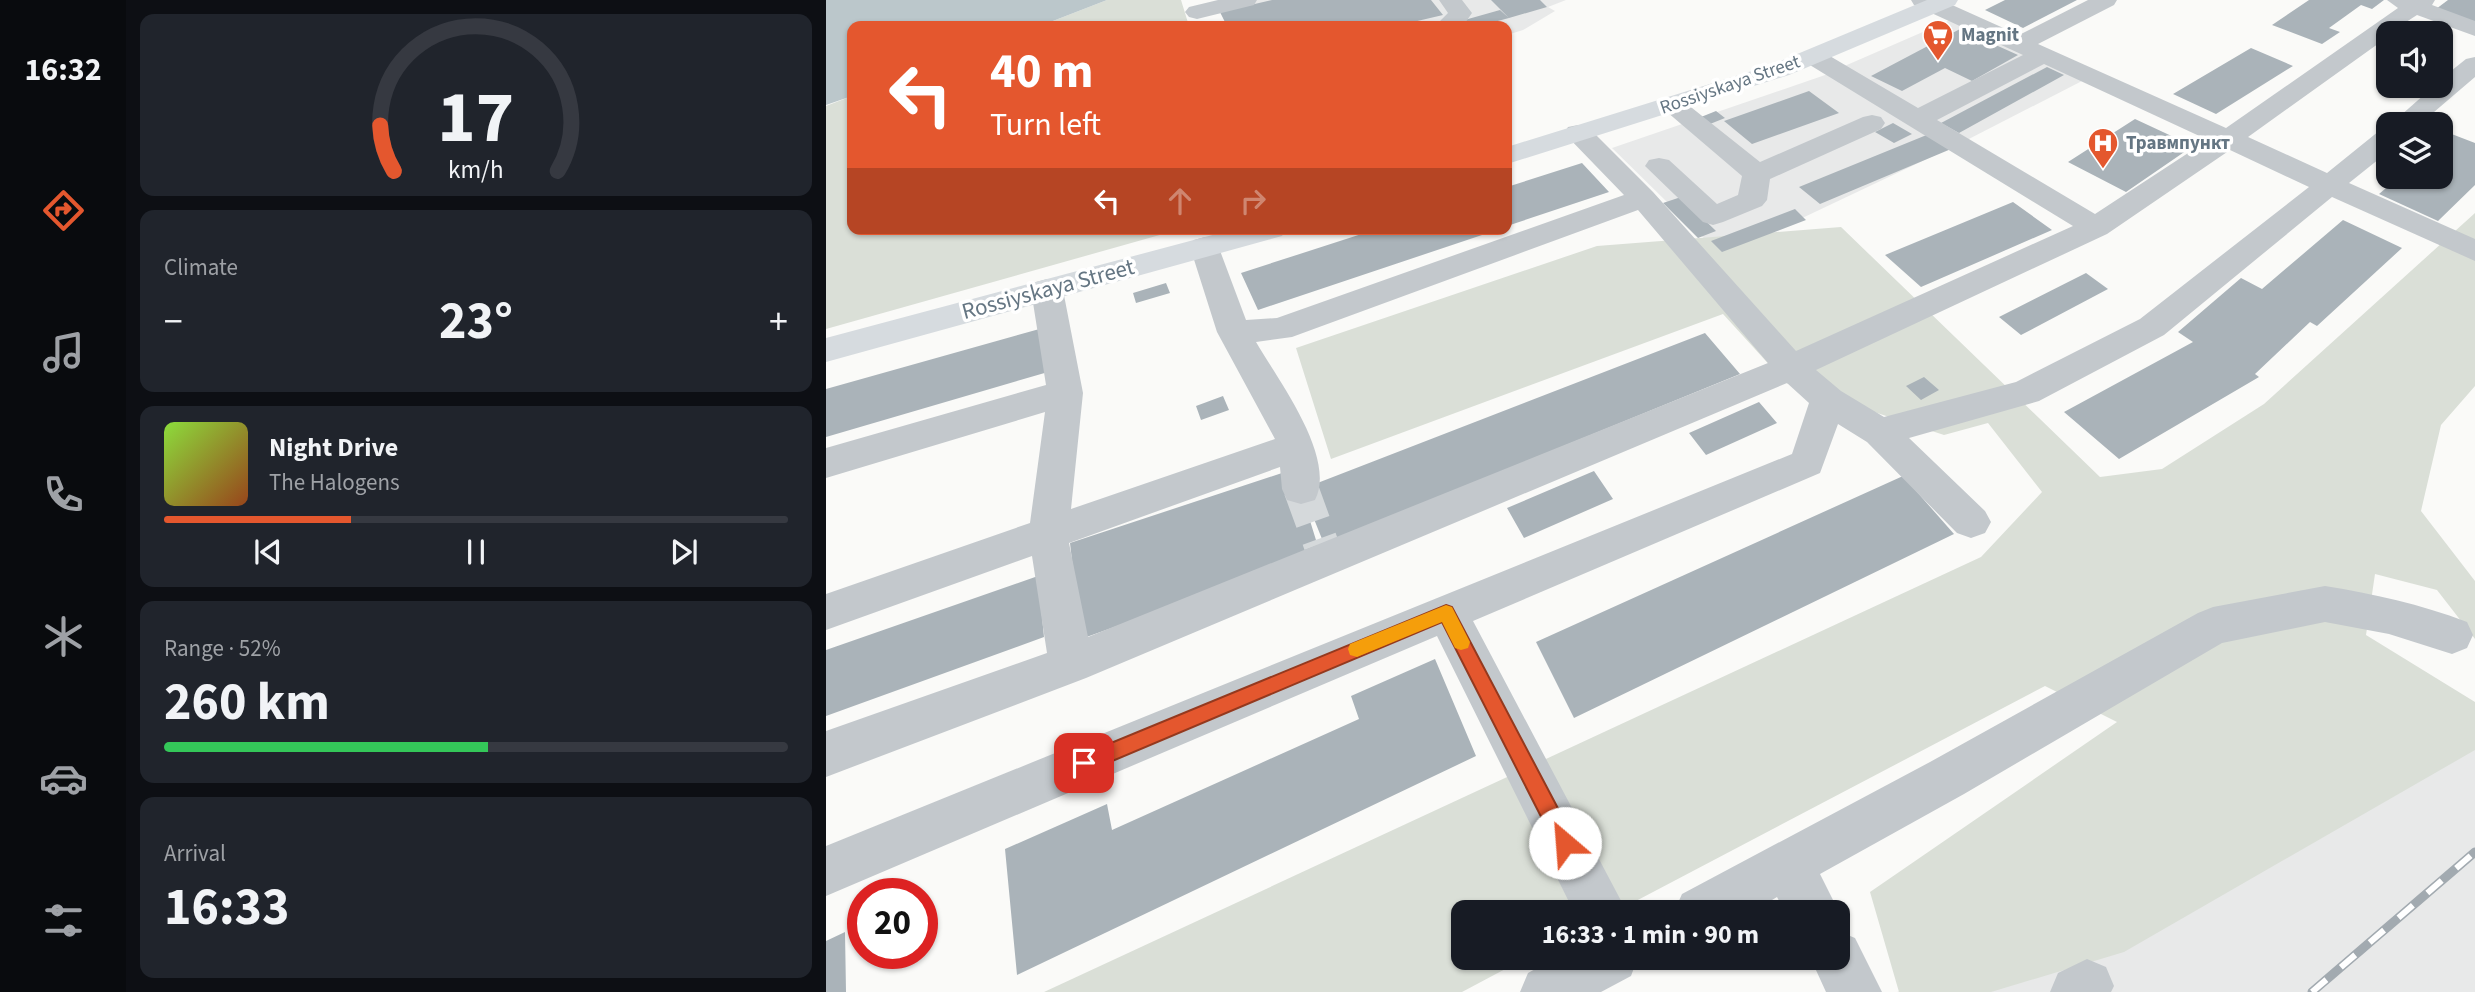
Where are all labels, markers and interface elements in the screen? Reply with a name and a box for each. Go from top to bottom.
supermarket icon: Magnit [1921,18,1955,62]
map controls [2376,21,2453,189]
button: sound [2376,21,2453,98]
place label: Magnit [1961,22,2019,49]
text: 40 m [990,37,1094,107]
text: 16:32 [24,47,102,93]
street label: Rossiyskaya Street [1656,48,1804,122]
icon: left [875,49,966,140]
text: 17 [438,66,514,170]
text: Turn left [990,102,1101,148]
button: layers [2376,112,2453,189]
hospital icon: Травмпункт [2086,126,2120,170]
place label: Травмпункт [2126,130,2230,157]
text: km/h [448,152,504,188]
icon: left [1088,182,1126,220]
icon: ahead [1161,182,1199,220]
icon: right [1234,182,1272,220]
icon: directions [39,186,88,235]
street label: Rossiyskaya Street [958,250,1138,328]
text: Climate [164,251,238,284]
text: 23° [439,285,513,359]
text: − [164,295,183,349]
text: + [769,295,788,349]
icon: music [39,328,88,377]
text: Night Drive [269,429,398,466]
text: The Halogens [269,466,400,499]
icon: phone [39,470,88,519]
icon: previous [249,533,287,571]
icon: pause [457,533,495,571]
icon: next [665,533,703,571]
icon: climate [39,612,88,661]
text: Range · 52% [164,632,281,665]
text: 260 km [164,666,330,740]
pin [1054,733,1114,793]
icon: arrive [1065,744,1103,782]
icon: car [39,754,88,803]
position arrow [1528,806,1602,880]
text: Arrival [164,837,226,870]
text: 16:33 [164,871,289,945]
speed limit sign: 20 [847,878,938,969]
icon: filters [39,896,88,945]
text: 16:33 · 1 min · 90 m [1542,916,1759,953]

